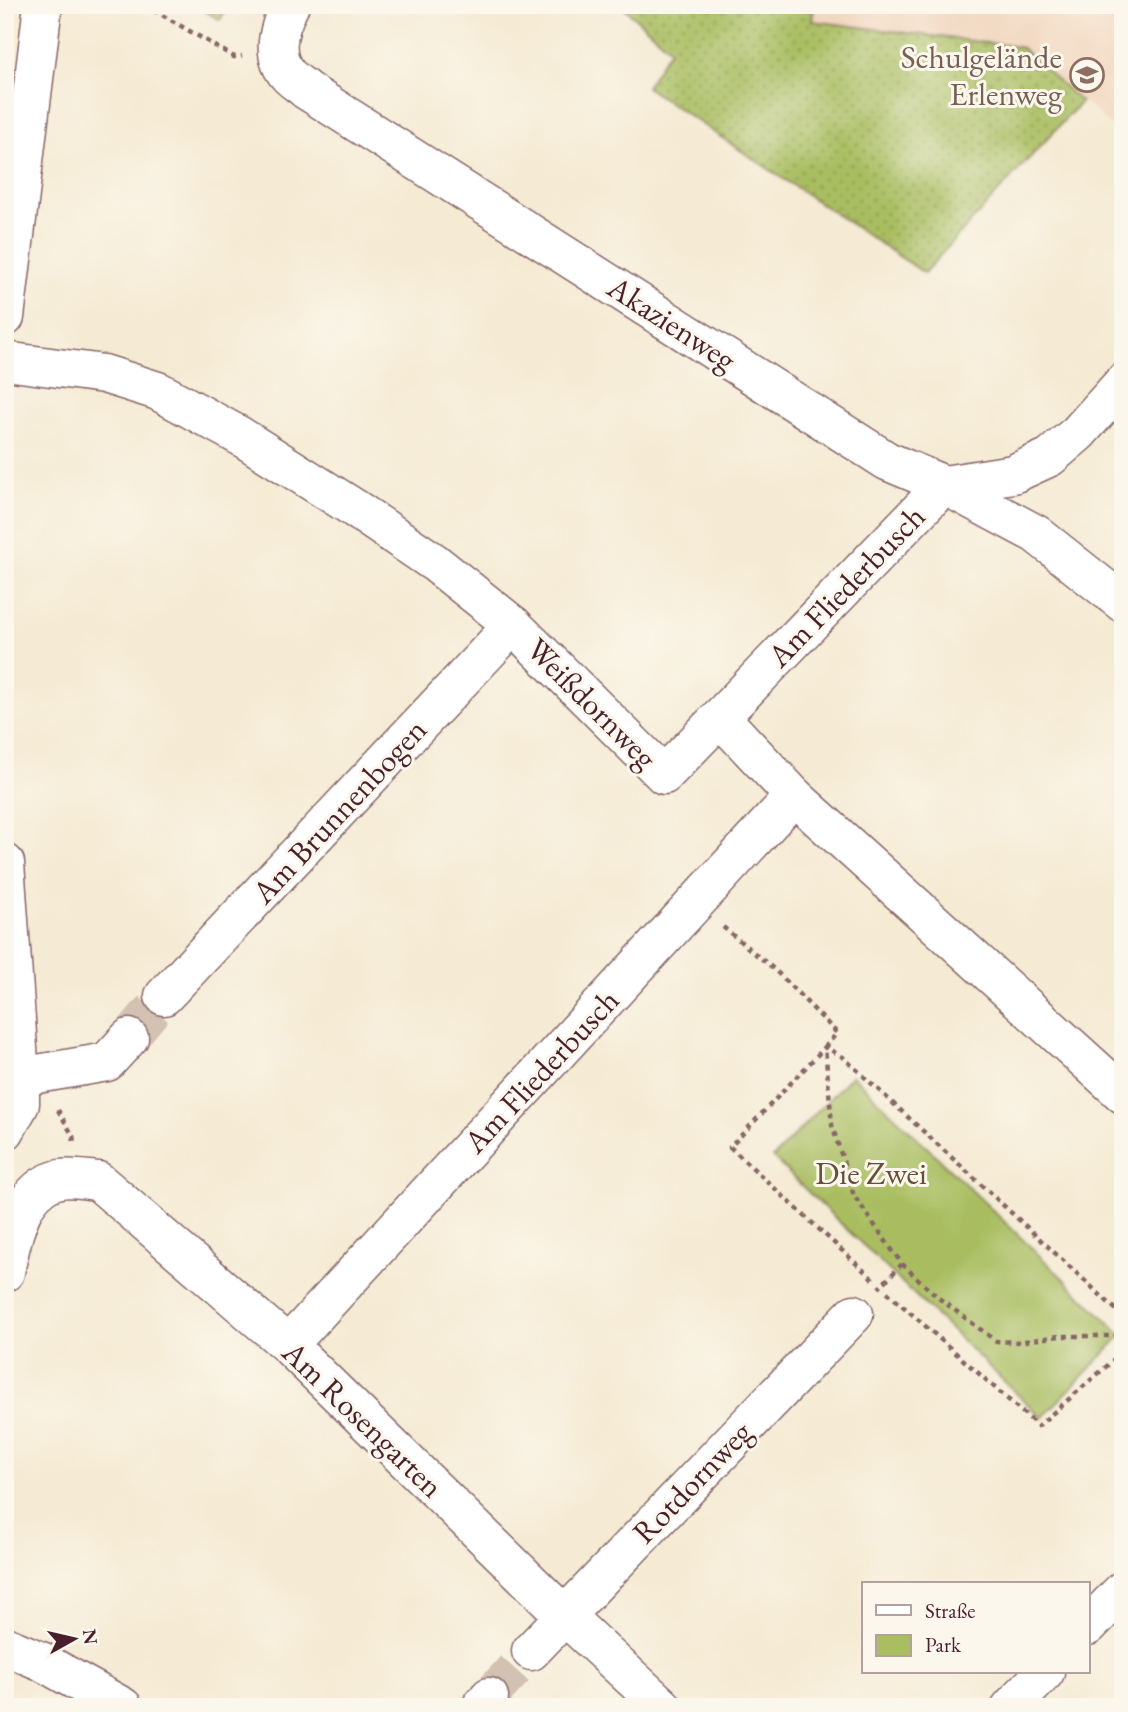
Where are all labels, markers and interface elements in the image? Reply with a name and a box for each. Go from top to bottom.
place label: Schulgelände Erlenweg [901,36,1063,115]
school or university icon: Schulgelände Erlenweg [1068,56,1106,94]
street label: Akazienweg [599,265,745,381]
street label: Am Fliederbusch [757,496,934,677]
street label: Weißdornweg [517,628,667,778]
street label: Am Brunnenbogen [242,709,436,913]
street label: Am Fliederbusch [453,980,628,1163]
park label: Die Zwei [815,1152,927,1194]
street label: Am Rosengarten [273,1331,453,1507]
street label: Rotdornweg [623,1411,762,1552]
legend [862,1582,1090,1674]
text: Straße [925,1597,976,1624]
north arrow [38,1604,108,1674]
text: N [77,1627,104,1647]
text: Park [925,1631,962,1658]

